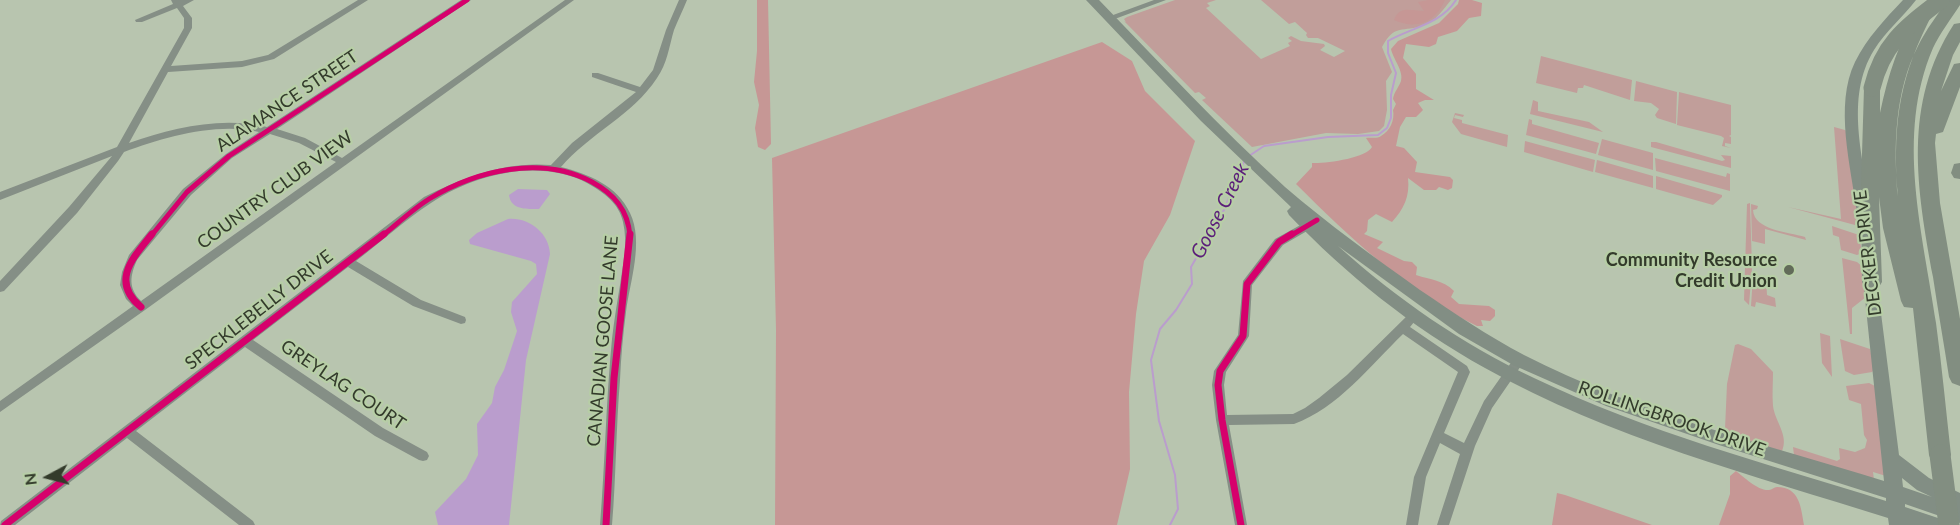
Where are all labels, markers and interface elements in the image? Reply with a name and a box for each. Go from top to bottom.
street label: ALAMANCE STREET [212,46,362,156]
street label: COUNTRY CLUB VIEW [193,126,357,254]
water label: Goose Creek [1186,159,1254,263]
street label: DECKER DRIVE [1850,189,1886,317]
street label: CANADIAN GOOSE LANE [583,235,623,447]
street label: SPECKLEBELLY DRIVE [181,246,337,374]
place label: Community Resource Credit Union [1606,249,1777,292]
marker: Community Resource Credit Union [1782,263,1796,277]
street label: GREYLAG COURT [277,335,409,435]
street label: ROLLINGBROOK DRIVE [1575,377,1769,461]
north arrow [18,447,78,507]
text: N [19,472,40,487]

